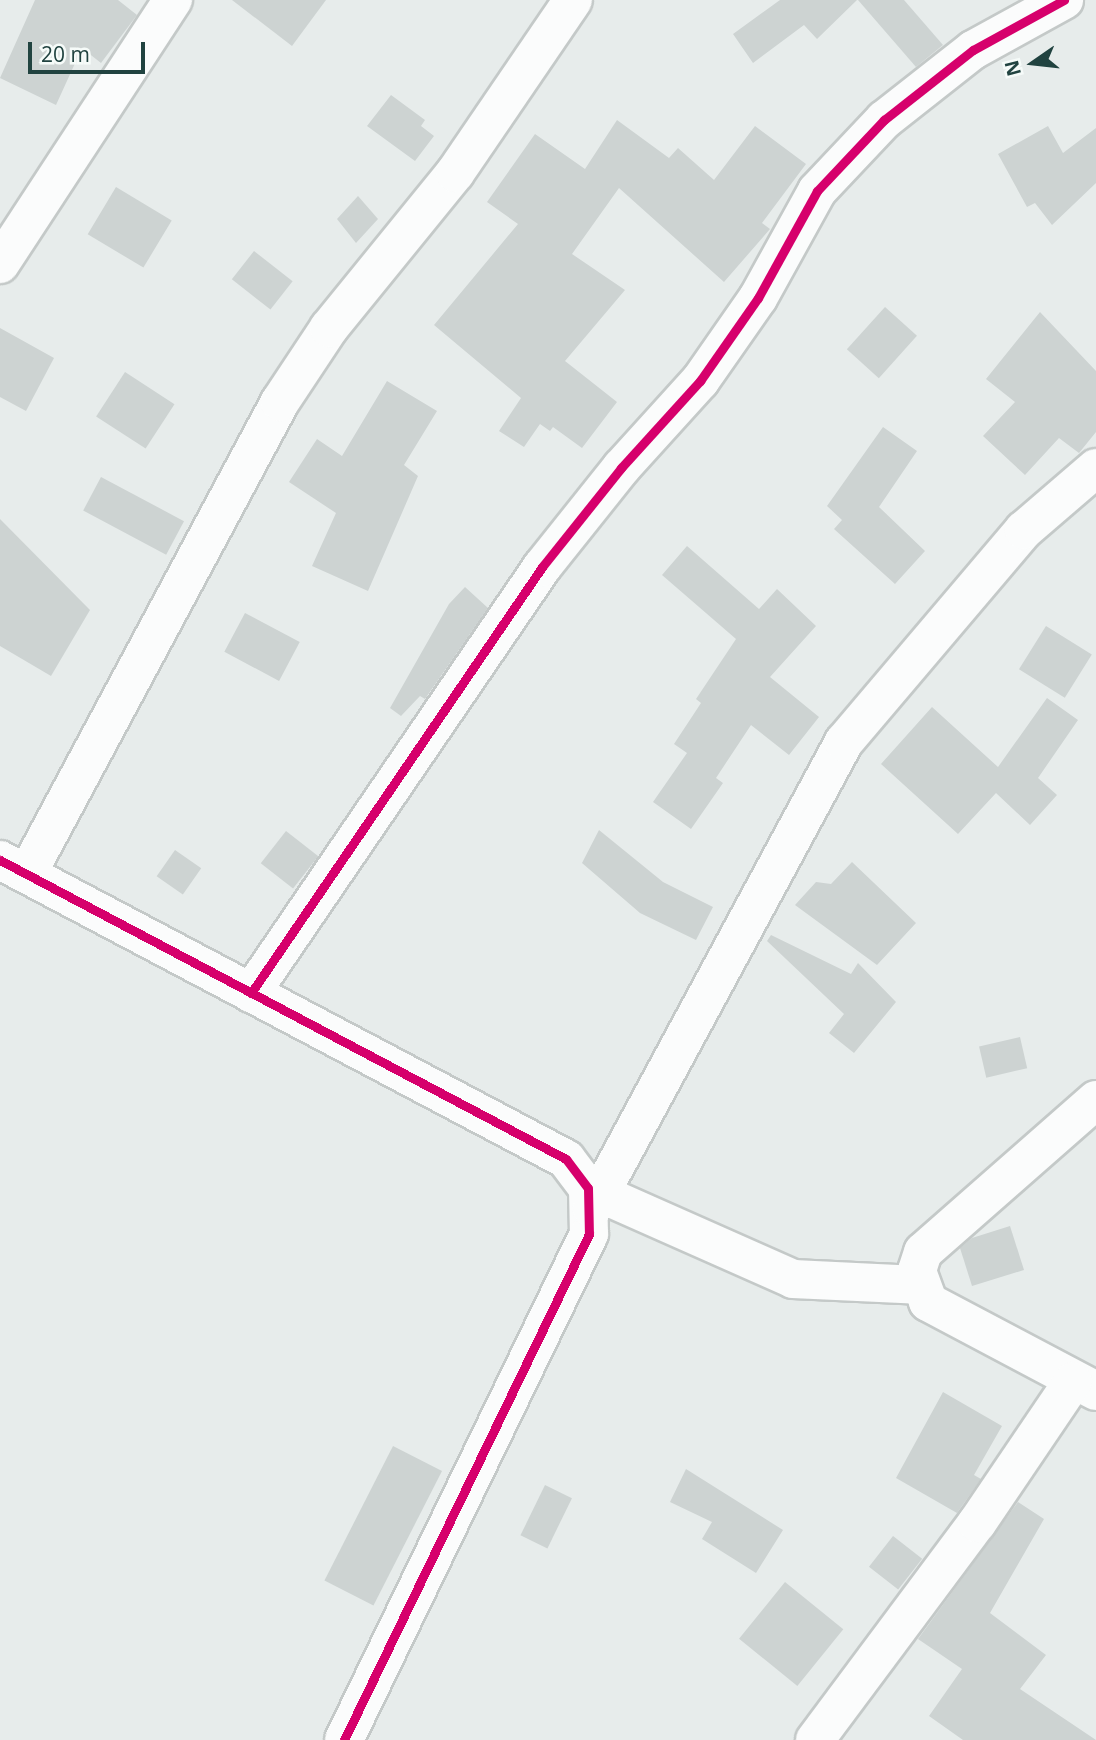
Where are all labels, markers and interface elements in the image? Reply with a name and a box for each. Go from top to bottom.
scale bar [32,28,149,72]
north arrow [998,28,1068,98]
text: 20 m [41,40,90,68]
text: N [998,57,1027,79]

